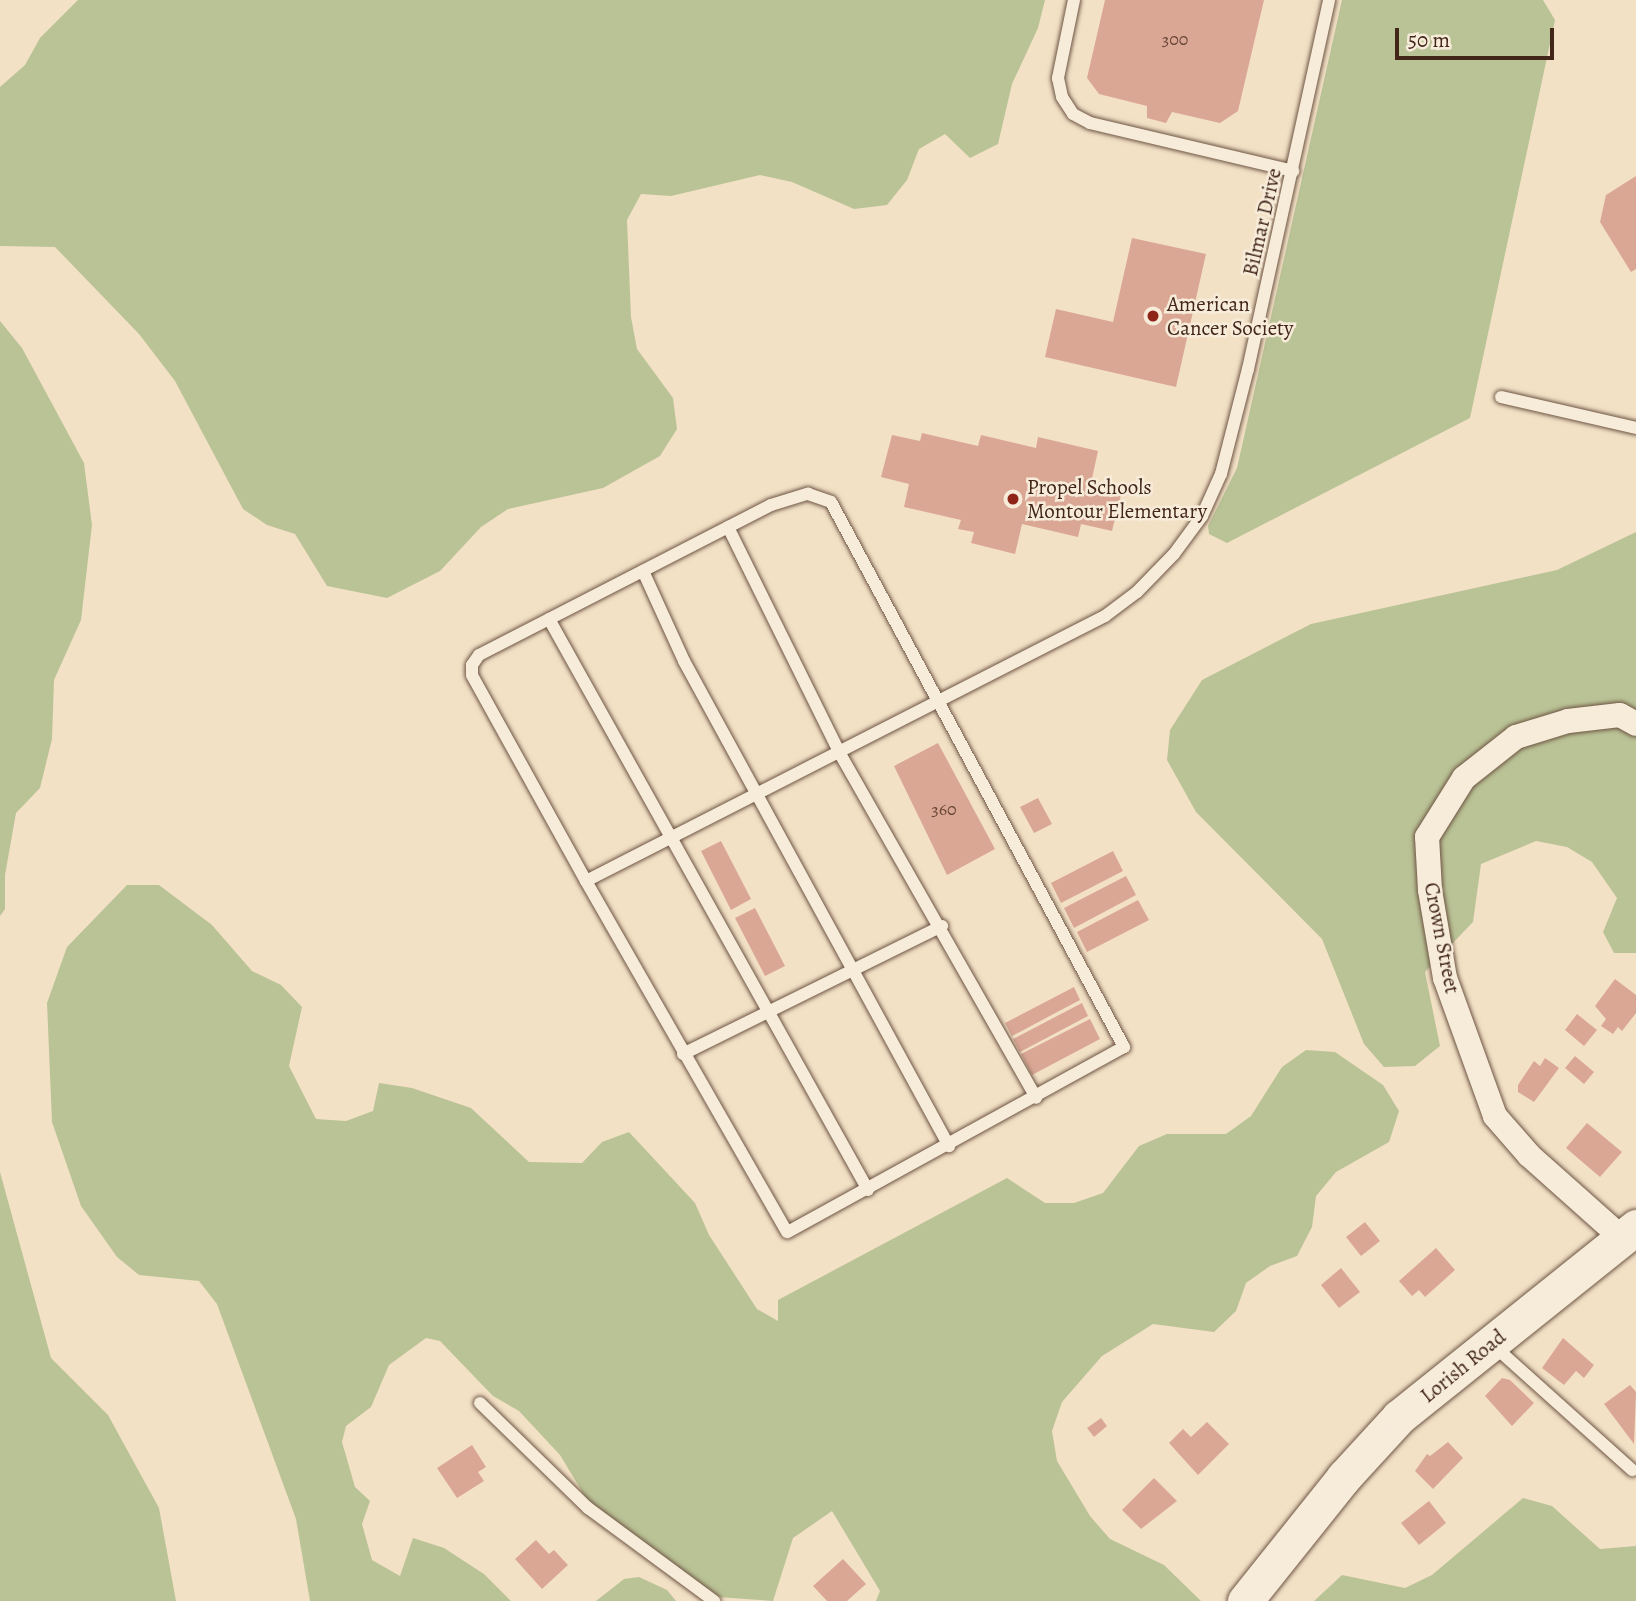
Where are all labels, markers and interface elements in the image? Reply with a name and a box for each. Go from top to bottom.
scale bar [1398,14,1557,58]
text: 50 m [1408,26,1450,54]
house number: 300 [1162,28,1188,50]
street label: Bilmar Drive [1237,166,1287,278]
place label: American Cancer Society [1167,291,1293,341]
marker: American Cancer Society [1145,308,1161,324]
place label: Propel Schools Montour Elementary [1027,474,1207,524]
marker: Propel Schools Montour Elementary [1005,491,1021,507]
house number: 360 [931,798,957,820]
street label: Crown Street [1419,880,1465,996]
street label: Lorish Road [1415,1324,1511,1408]

